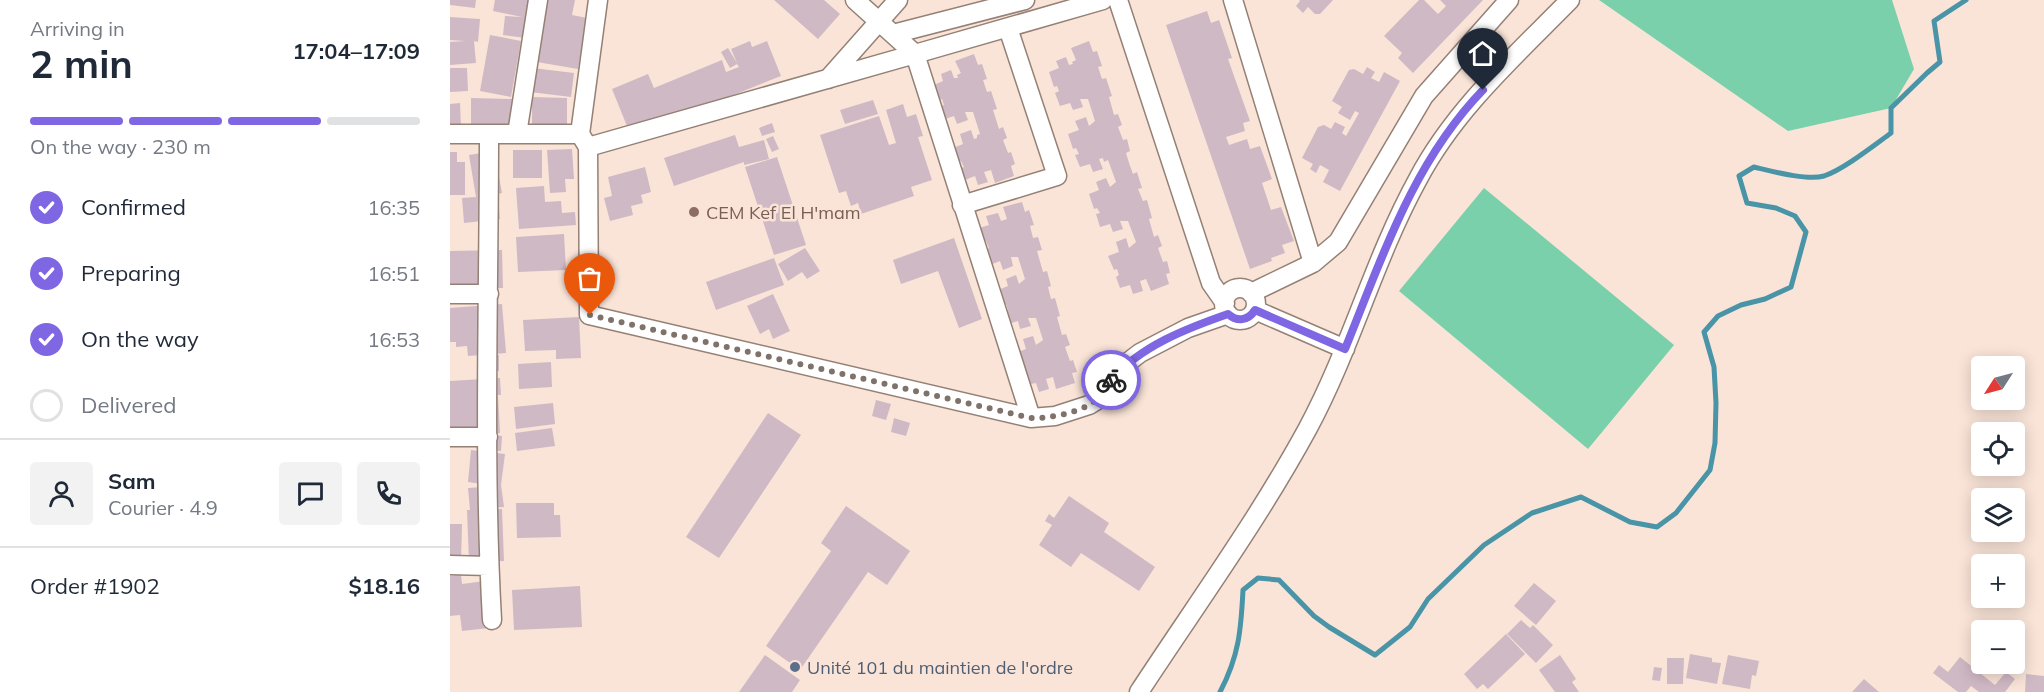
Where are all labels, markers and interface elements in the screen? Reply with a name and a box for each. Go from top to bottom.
text: Arriving in [30,16,125,41]
pin [1457,28,1508,90]
text: 17:04–17:09 [292,37,420,65]
icon: home [1466,37,1499,70]
text: 2 min [30,39,133,88]
text: On the way · 230 m [30,134,211,159]
icon: check [30,191,63,224]
text: Confirmed [81,193,186,221]
text: 16:35 [367,195,420,220]
place label: CEM Kef El H'mam [706,201,861,224]
marker: CEM Kef El H'mam [687,205,701,219]
pin [564,253,615,315]
icon: check [30,257,63,290]
text: Preparing [81,259,181,287]
text: 16:51 [367,261,420,286]
icon: bag [573,262,606,295]
icon: check [30,323,63,356]
text: On the way [81,325,199,353]
text: 16:53 [367,327,420,352]
courier [1081,350,1141,410]
north arrow [1971,356,2025,410]
map controls [1971,356,2025,674]
icon: bike [1095,364,1128,397]
text: Delivered [81,391,176,419]
button: locate [1971,422,2025,476]
button: person [30,462,93,525]
button: chat [279,462,342,525]
button: phone [357,462,420,525]
text: Sam [108,467,156,495]
button: layers [1971,488,2025,542]
text: Courier · 4.9 [108,495,218,520]
button: + [1971,554,2025,608]
text: Order #1902 [30,572,160,600]
text: $18.16 [349,572,420,600]
button: − [1971,620,2025,674]
place label: Unité 101 du maintien de l'ordre [807,656,1073,679]
marker: Unité 101 du maintien de l'ordre [788,660,802,674]

